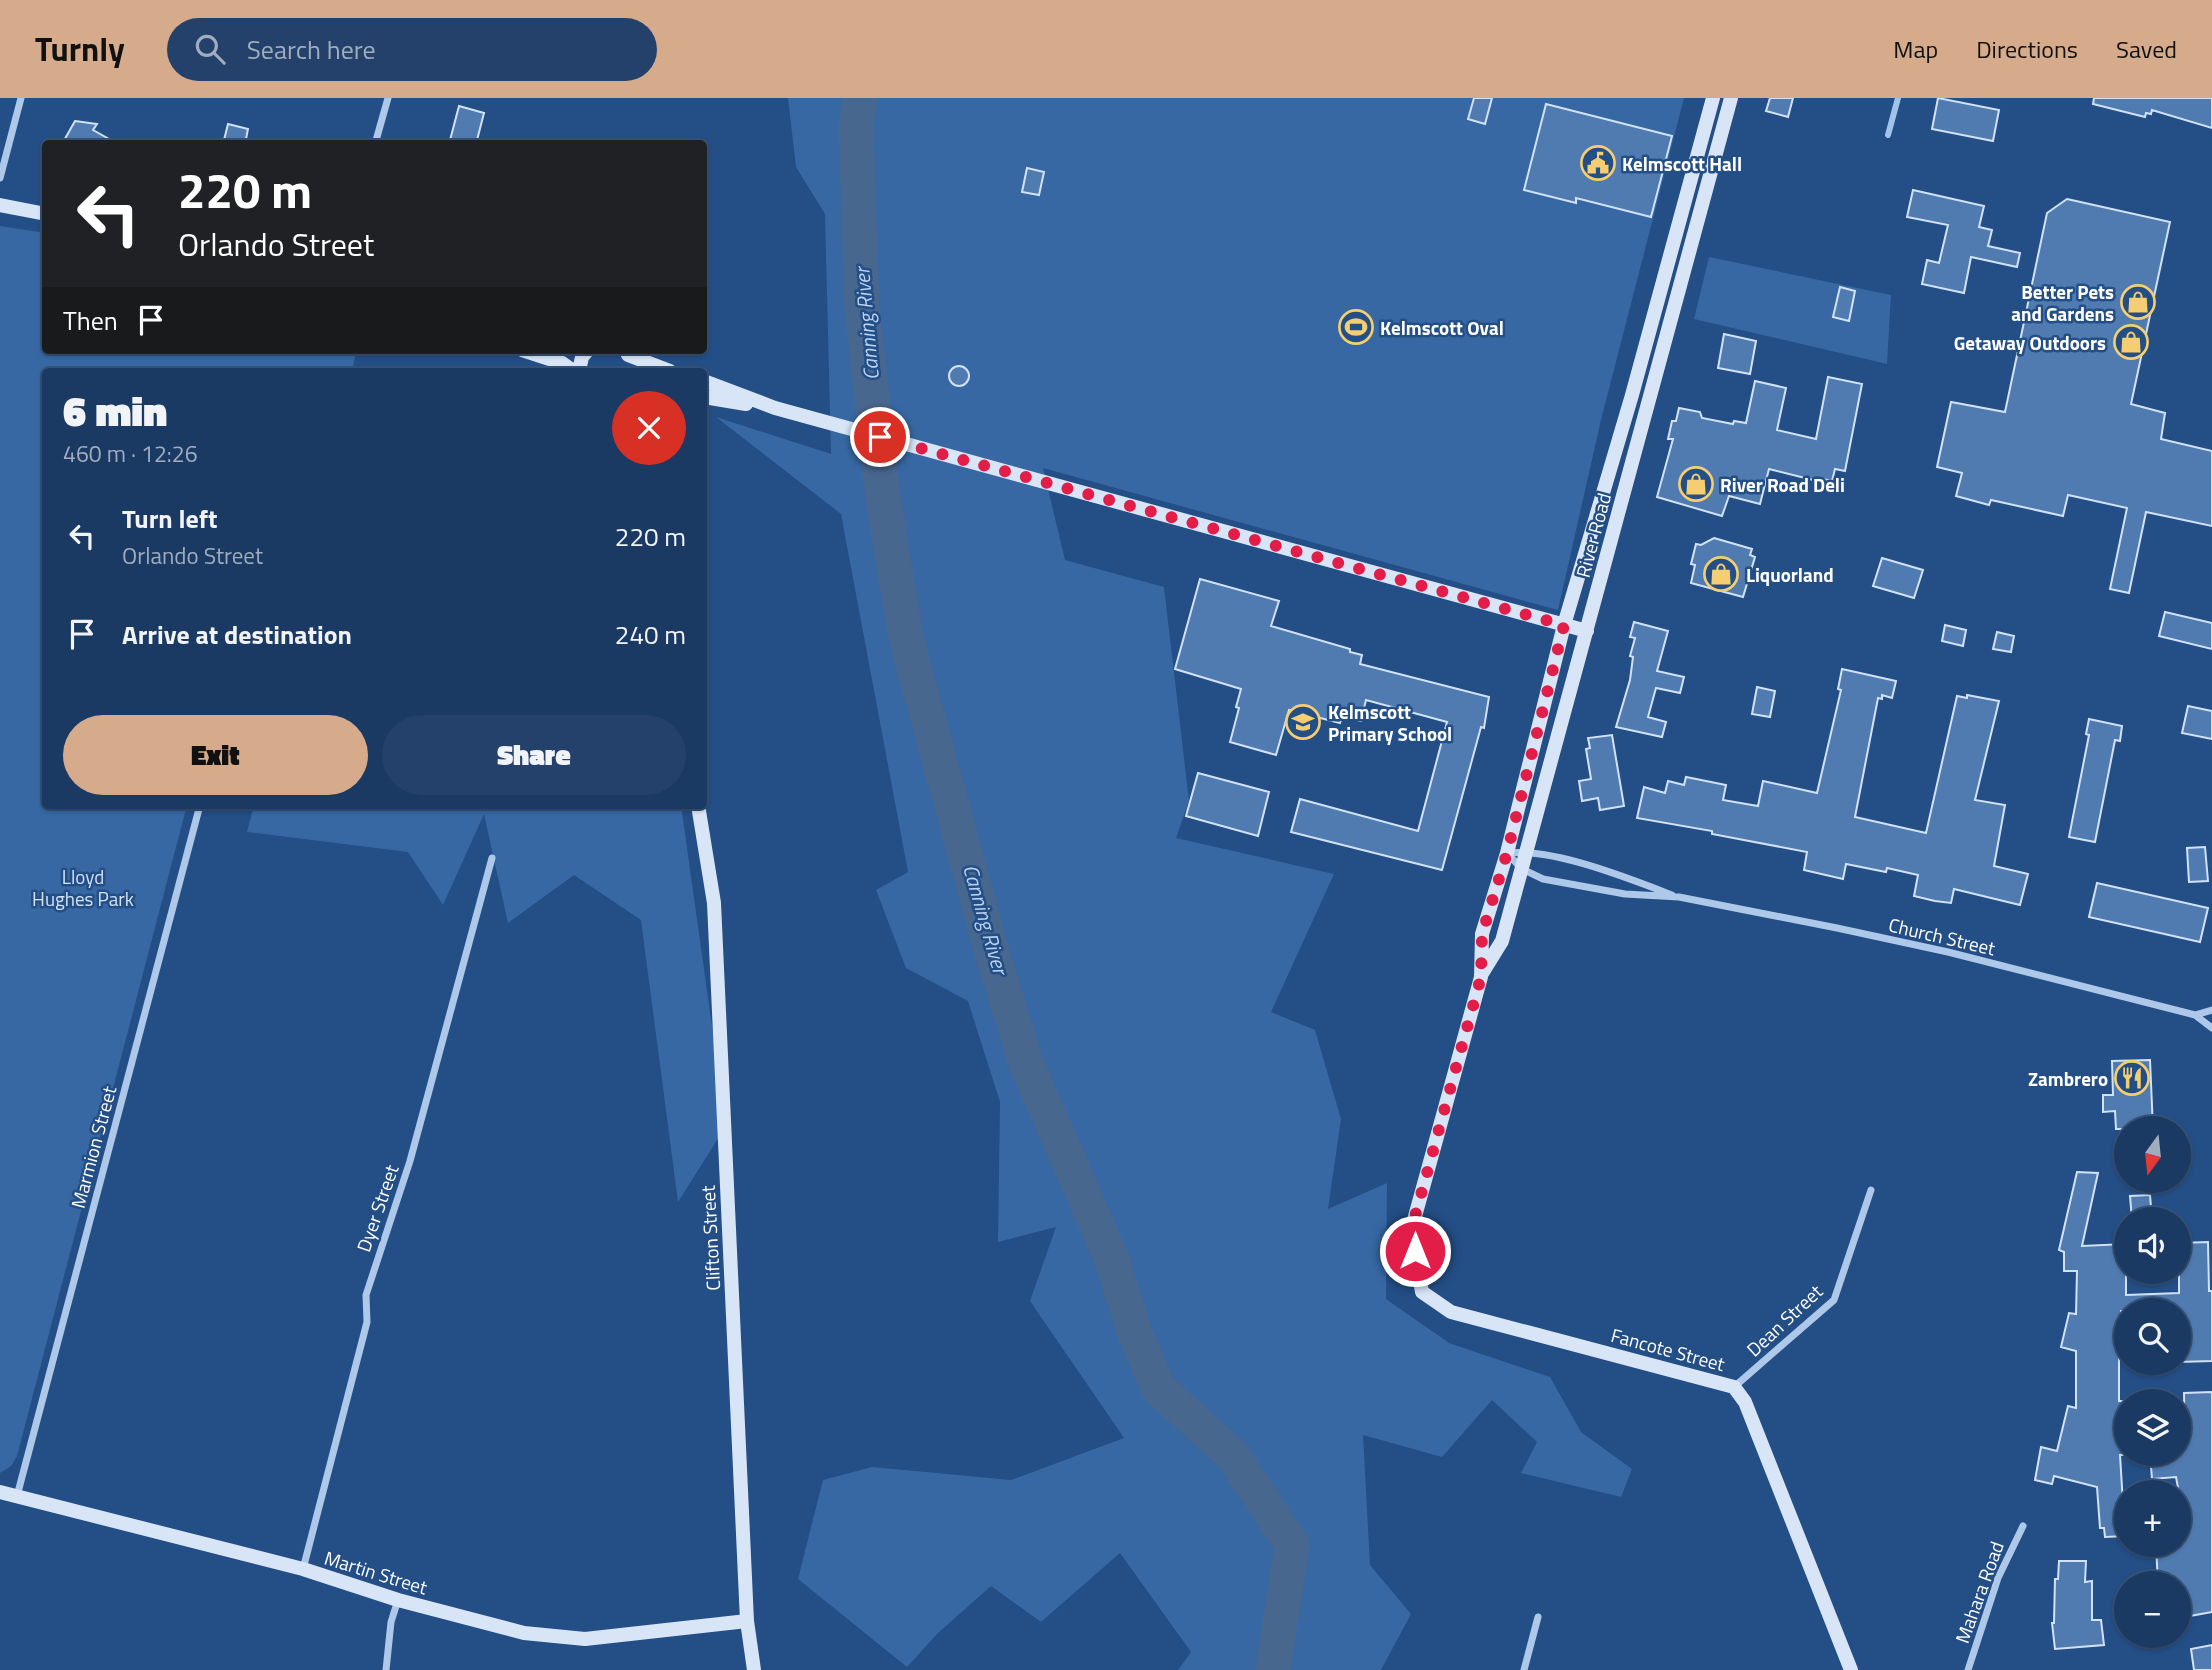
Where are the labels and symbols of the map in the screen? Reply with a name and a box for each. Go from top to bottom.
public building icon: Kelmscott Hall [1579,144,1617,182]
place label: Kelmscott Hall [1622,149,1742,178]
water label: Canning River [845,264,887,382]
place label: Better Pets and Gardens [2011,277,2114,328]
shop icon: Better Pets and Gardens [2119,283,2157,321]
sports icon: Kelmscott Oval [1337,308,1375,346]
place label: Kelmscott Oval [1380,313,1504,342]
shop icon: Getaway Outdoors [2112,323,2150,361]
place label: Getaway Outdoors [1954,328,2106,357]
pin [850,407,910,467]
shop icon: River Road Deli [1677,465,1715,503]
place label: River Road Deli [1720,470,1845,499]
street label: River Road [1568,490,1618,580]
shop icon: Liquorland [1702,555,1740,593]
place label: Liquorland [1746,560,1834,589]
place label: Kelmscott Primary School [1328,697,1452,748]
school or university icon: Kelmscott Primary School [1284,703,1322,741]
water label: Canning River [955,860,1018,980]
park label: Lloyd Hughes Park [32,862,134,913]
street label: Church Street [1886,910,1999,962]
restaurant icon: Zambrero [2113,1059,2151,1097]
place label: Zambrero [2028,1064,2108,1093]
street label: Marmion Street [63,1082,123,1211]
north arrow [2114,1116,2191,1194]
street label: Dyer Street [349,1160,406,1256]
street label: Clifton Street [693,1184,727,1291]
position arrow [1378,1214,1452,1288]
street label: Dean Street [1739,1277,1829,1363]
street label: Fancote Street [1608,1320,1728,1378]
street label: Mahara Road [1947,1537,2011,1647]
street label: Martin Street [321,1543,431,1601]

